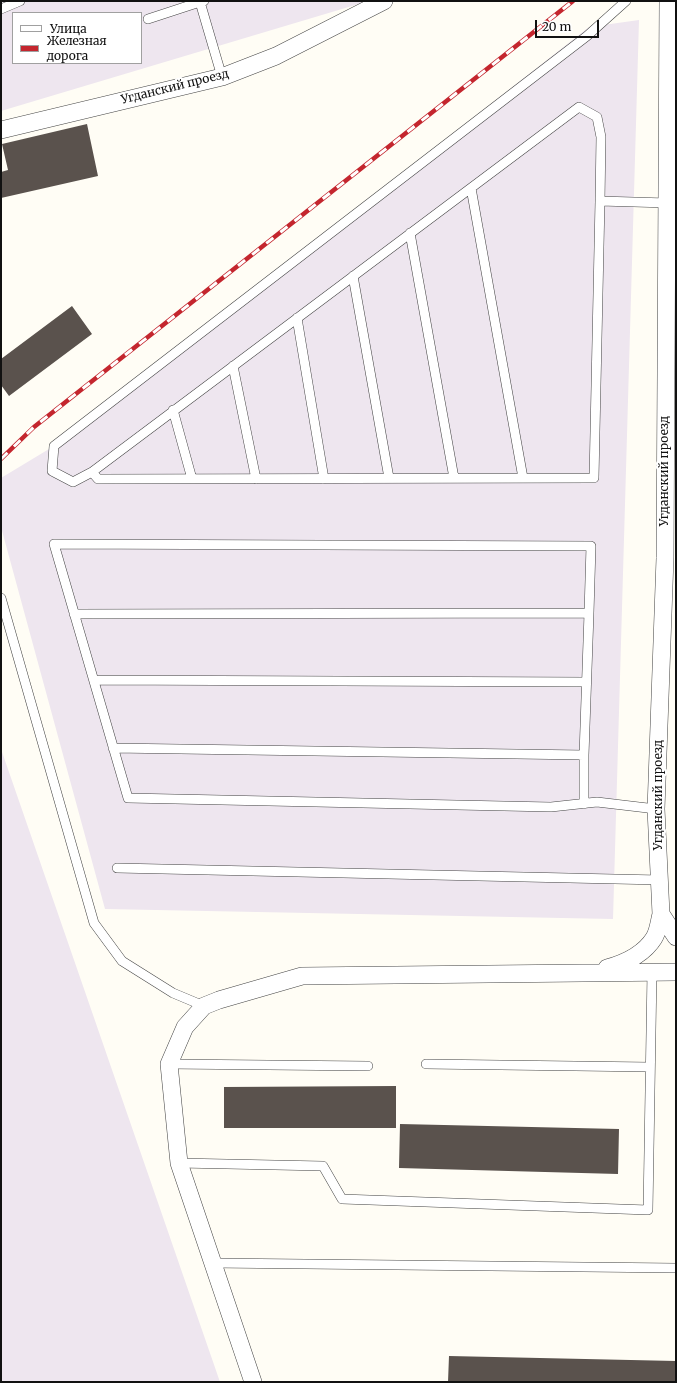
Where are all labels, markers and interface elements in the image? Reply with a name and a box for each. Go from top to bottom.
legend [12,12,142,64]
scale bar [537,12,601,38]
text: 20 m [542,19,571,34]
text: Улица [50,21,87,36]
text: Железная дорога [47,33,107,63]
street label: Угданский проезд [120,67,230,107]
street label: Угданский проезд [658,416,672,526]
street label: Угданский проезд [652,740,666,850]

